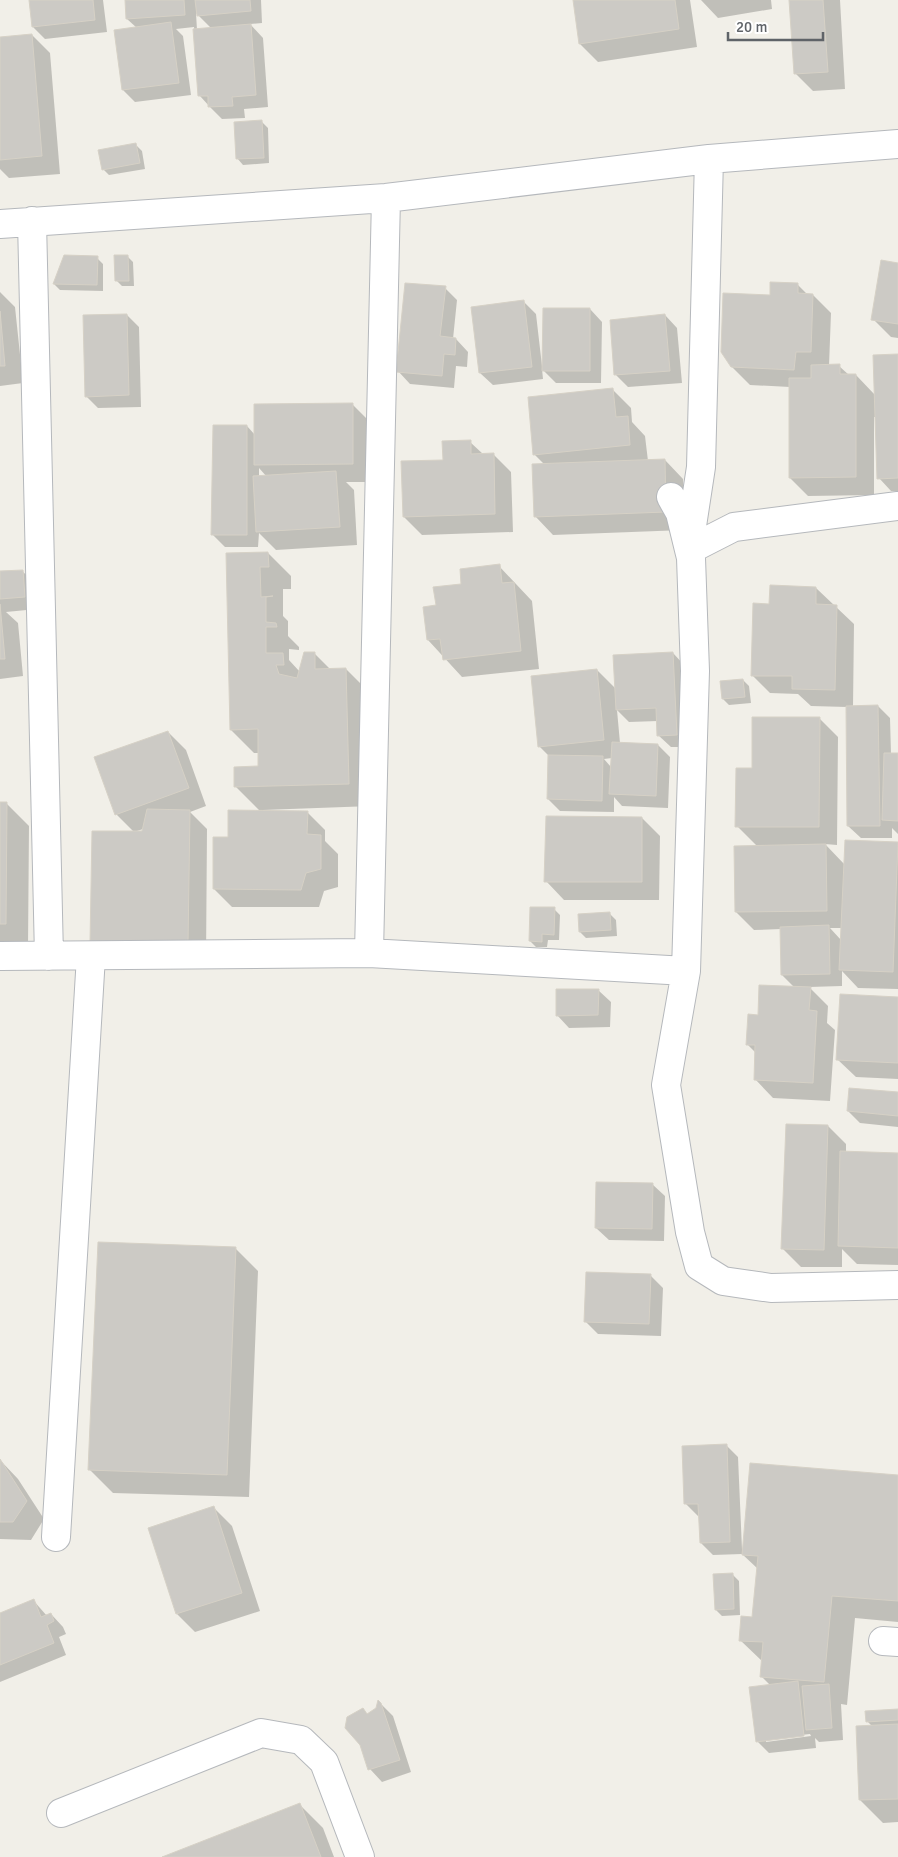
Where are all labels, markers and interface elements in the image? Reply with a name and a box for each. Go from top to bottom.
scale bar [728,10,823,42]
text: 20 m [736,18,767,36]

